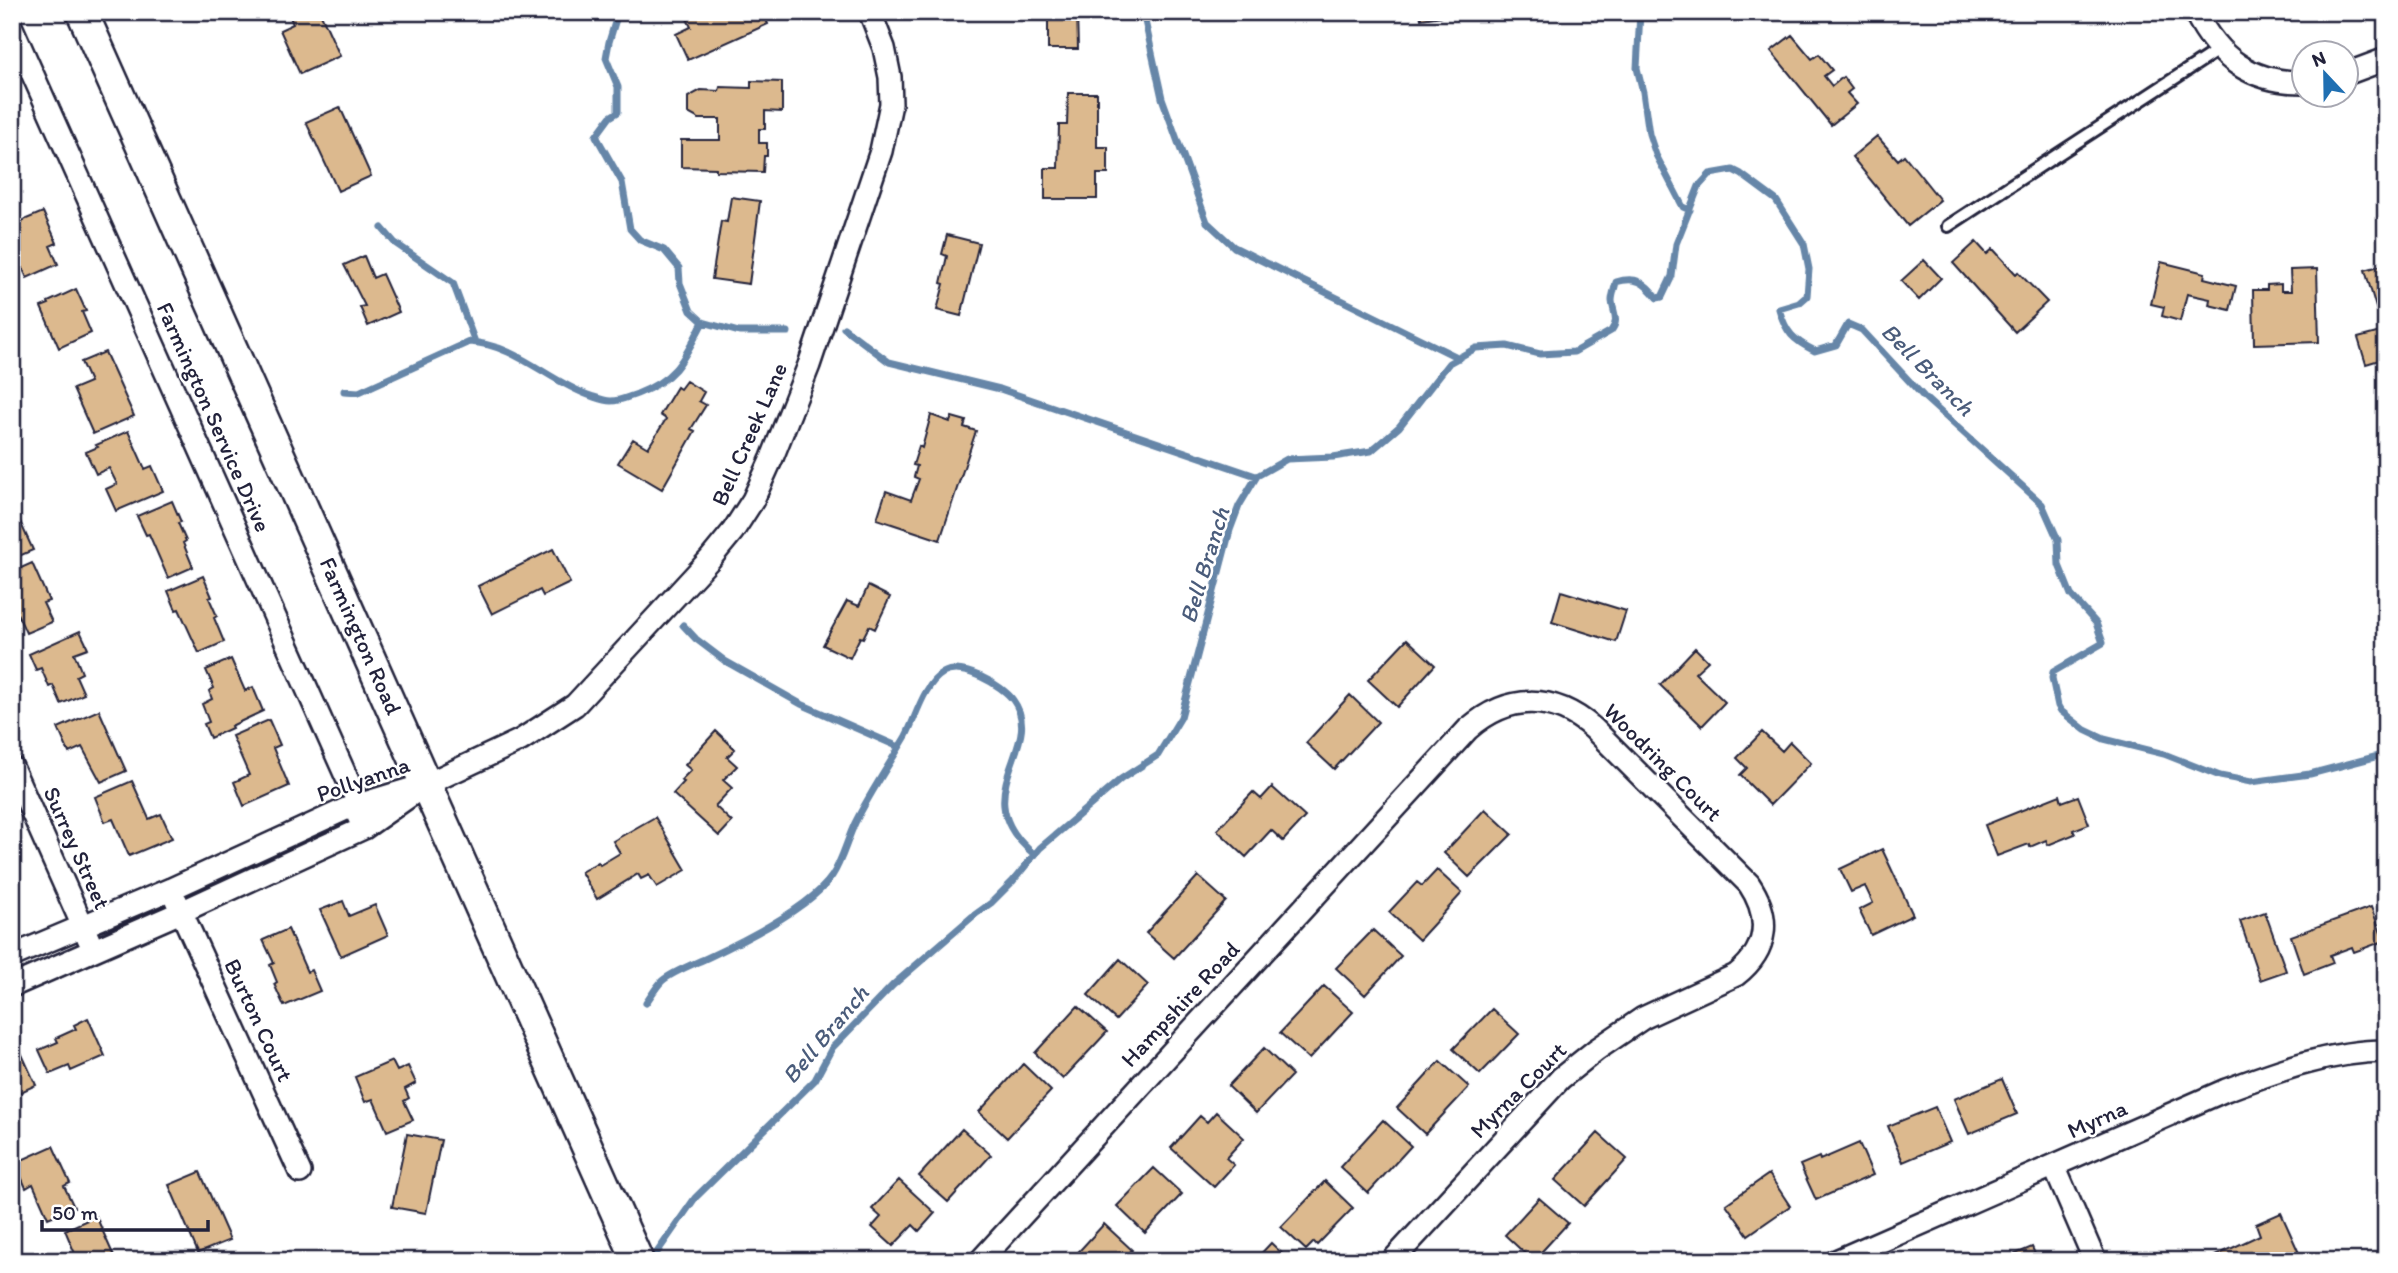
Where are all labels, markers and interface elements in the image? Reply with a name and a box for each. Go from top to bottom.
north arrow [2290,38,2360,108]
text: N [2309,46,2329,72]
street label: Farmington Service Drive [151,298,277,536]
water label: Bell Branch [1875,316,1981,422]
street label: Bell Creek Lane [705,358,793,510]
water label: Bell Branch [1173,503,1235,626]
street label: Farmington Road [314,553,408,719]
street label: Woodring Court [1598,697,1728,827]
street label: Pollyanna [313,750,413,808]
street label: Surrey Street [37,782,117,914]
street label: Hampshire Road [1115,935,1246,1073]
street label: Burton Court [218,954,300,1086]
water label: Bell Branch [775,979,875,1089]
street label: Myrna Court [1464,1036,1572,1144]
street label: Myrna [2063,1093,2131,1145]
scale bar [42,1189,208,1233]
text: 50 m [52,1200,99,1225]

